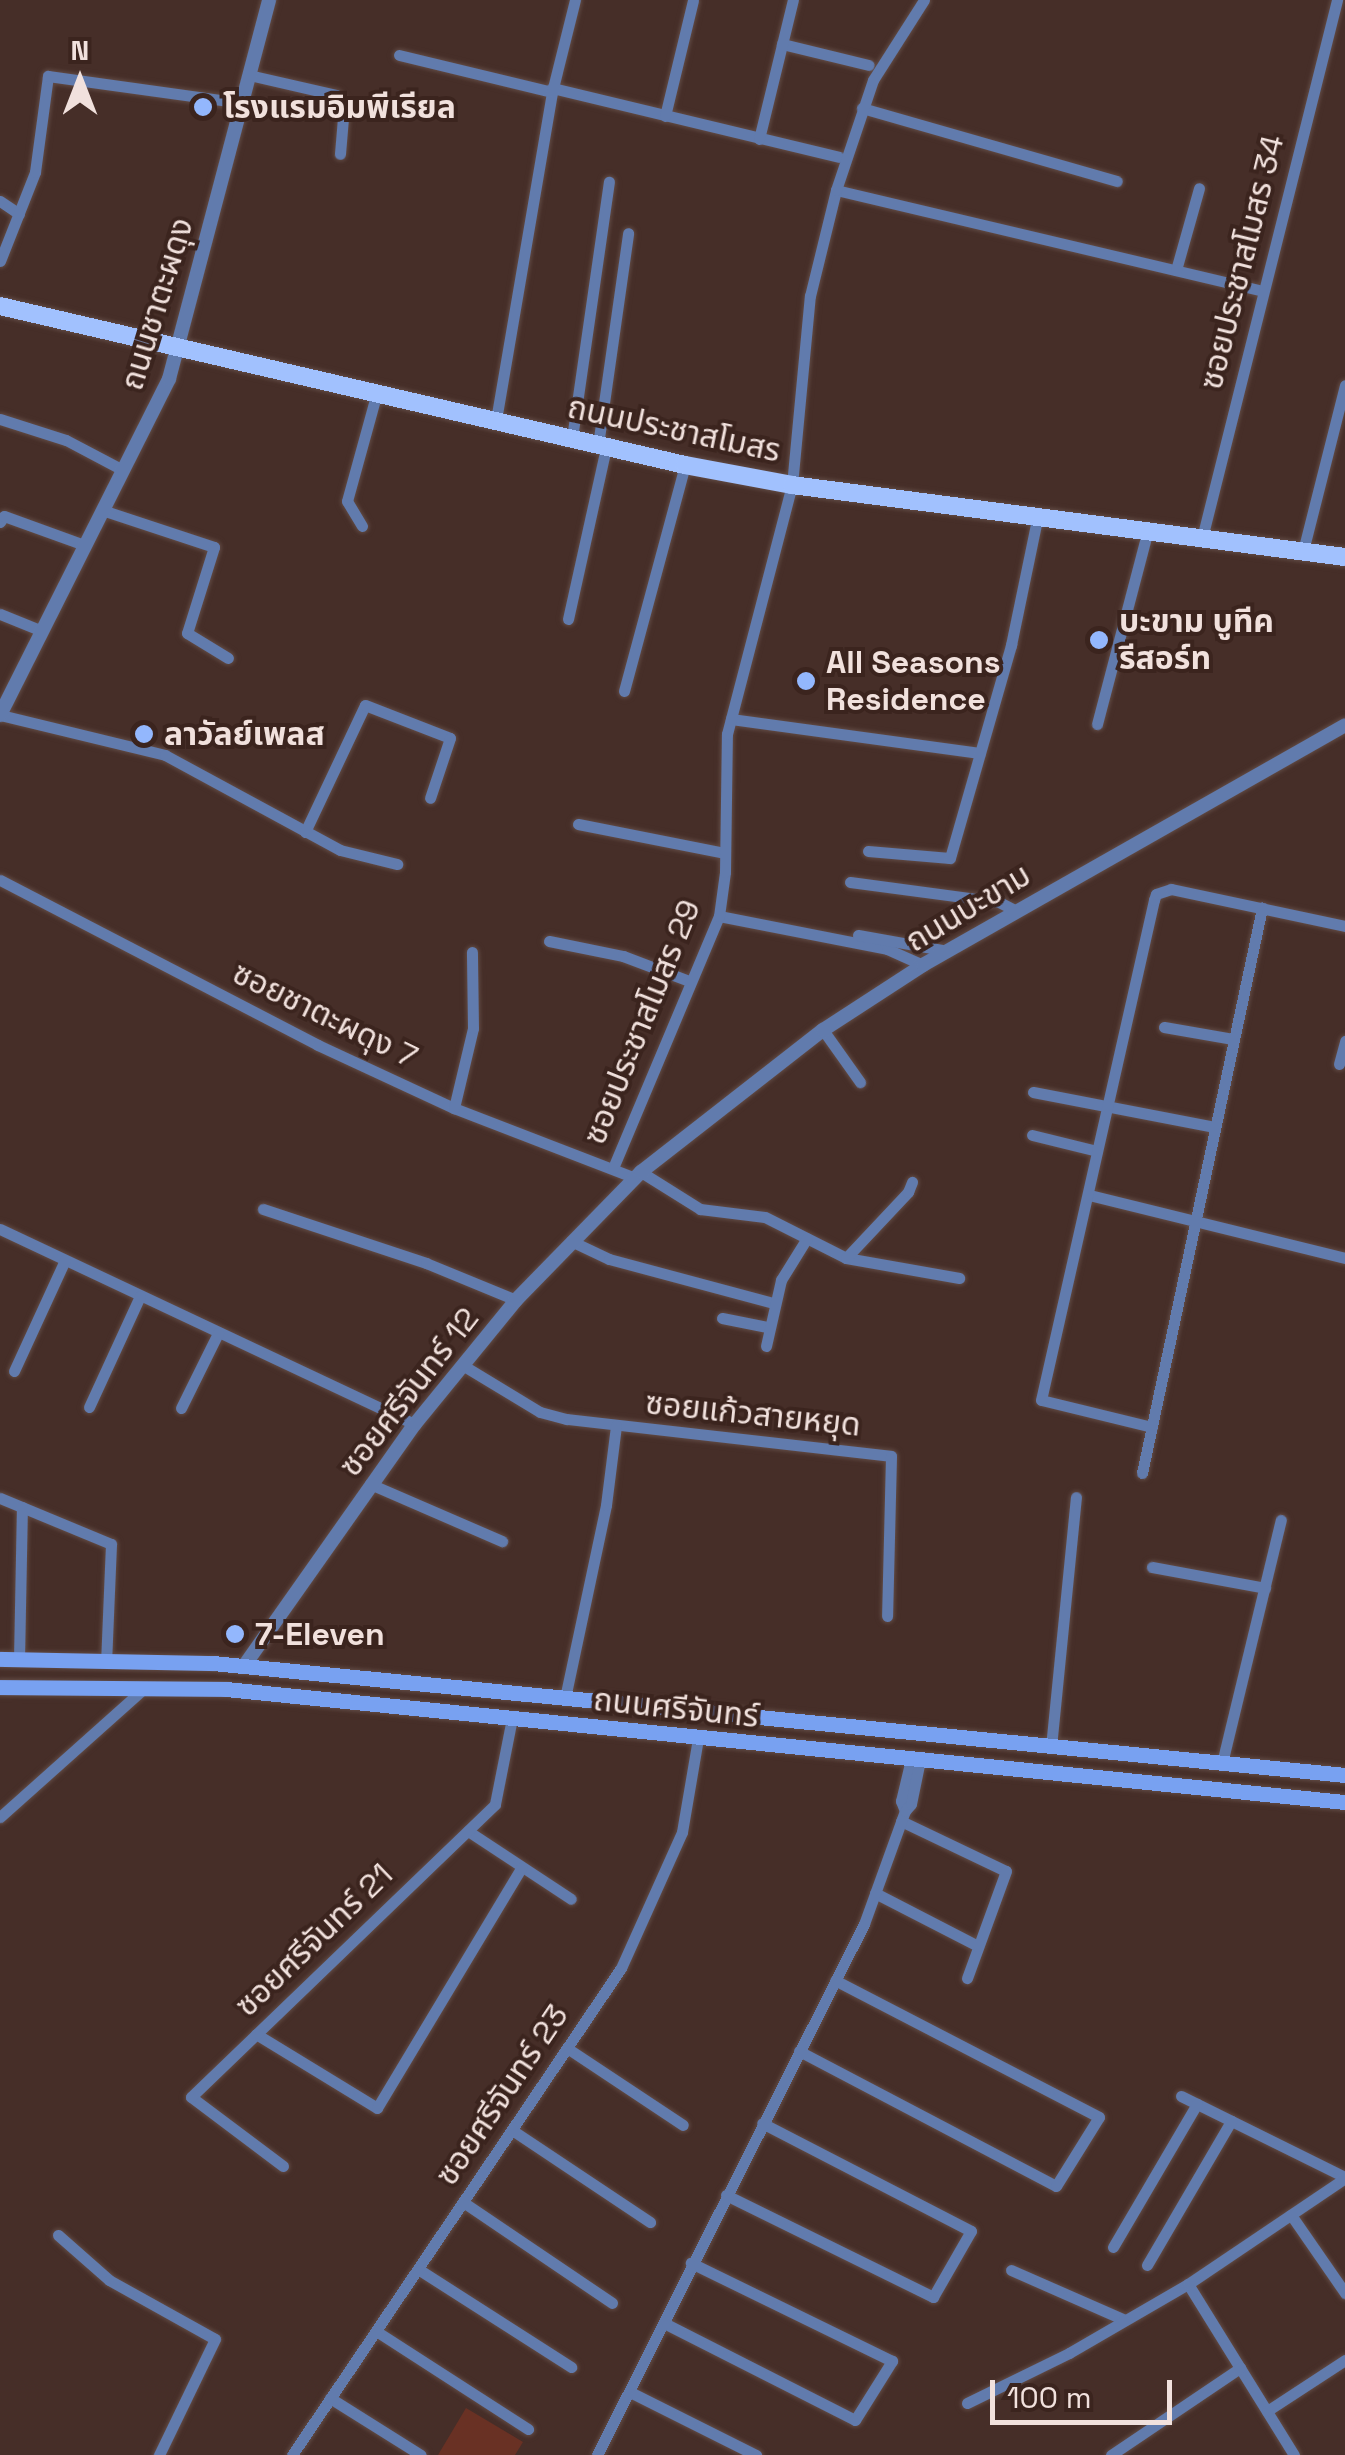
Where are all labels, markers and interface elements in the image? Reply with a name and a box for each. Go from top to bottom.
north arrow [30,30,130,130]
text: N [71,32,89,68]
place label: โรงแรมอิมพีเรียล [223,88,456,126]
marker: โรงแรมอิมพีเรียล [192,96,214,118]
street label: ซอยประชาสโมสร 34 [1192,131,1292,393]
street label: ถนนชาตะผดุง [113,213,201,395]
street label: ถนนประชาสโมสร [564,388,784,470]
place label: บะขาม บูทีค รีสอร์ท [1119,603,1274,678]
marker: บะขาม บูทีค รีสอร์ท [1088,629,1110,651]
place label: All Seasons Residence [826,644,1000,719]
marker: All Seasons Residence [795,670,817,692]
place label: ลาวัลย์เพลส [164,715,325,753]
marker: ลาวัลย์เพลส [133,723,155,745]
street label: ถนนบะขาม [899,856,1037,960]
street label: ซอยประชาสโมสร 29 [575,894,709,1150]
street label: ซอยชาตะผดุง 7 [226,954,424,1076]
street label: ซอยศรีจันทร์ 12 [331,1300,487,1484]
street label: ซอยแก้วสายหยุด [644,1384,862,1444]
place label: 7-Eleven [255,1615,385,1653]
marker: 7-Eleven [224,1623,246,1645]
street label: ถนนศรีจันทร์ [591,1680,761,1736]
street label: ซอยศรีจันทร์ 21 [227,1856,401,2024]
street label: ซอยศรีจันทร์ 23 [428,1997,576,2193]
scale bar [995,2360,1178,2422]
text: 100 m [1007,2378,1092,2417]

